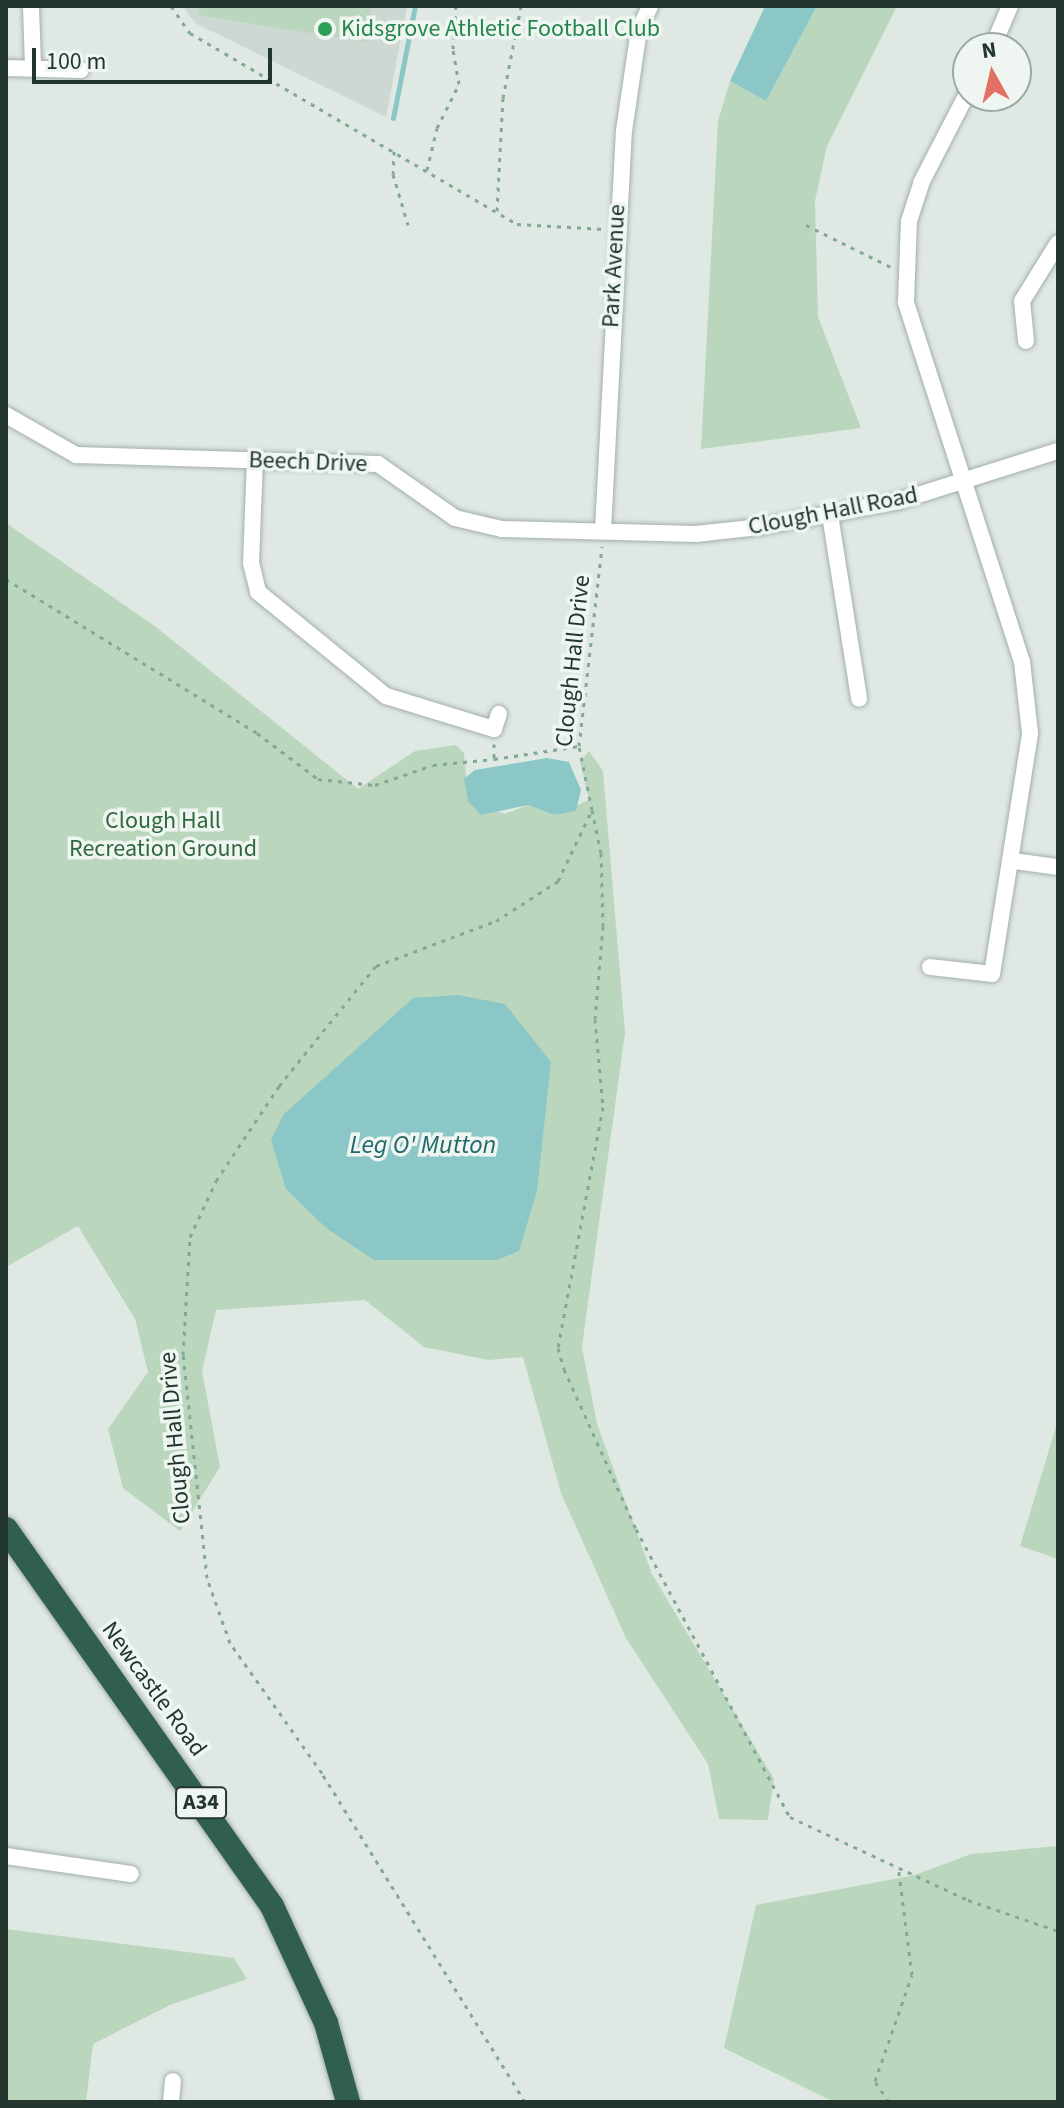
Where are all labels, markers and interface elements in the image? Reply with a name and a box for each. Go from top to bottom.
place label: Kidsgrove Athletic Football Club [341,15,660,43]
marker: Kidsgrove Athletic Football Club [316,20,334,38]
scale bar [36,32,276,82]
north arrow [952,32,1032,112]
text: N [979,33,998,67]
text: 100 m [46,44,106,79]
street label: Park Avenue [596,204,632,328]
street label: Beech Drive [248,446,368,478]
street label: Clough Hall Road [746,480,920,542]
street label: Clough Hall Drive [550,574,596,748]
park label: Clough Hall Recreation Ground [69,807,257,863]
water label: Leg O' Mutton [350,1129,496,1161]
street label: Clough Hall Drive [153,1351,197,1525]
street label: Newcastle Road [95,1616,213,1762]
road number: A34 [175,1785,227,1821]

